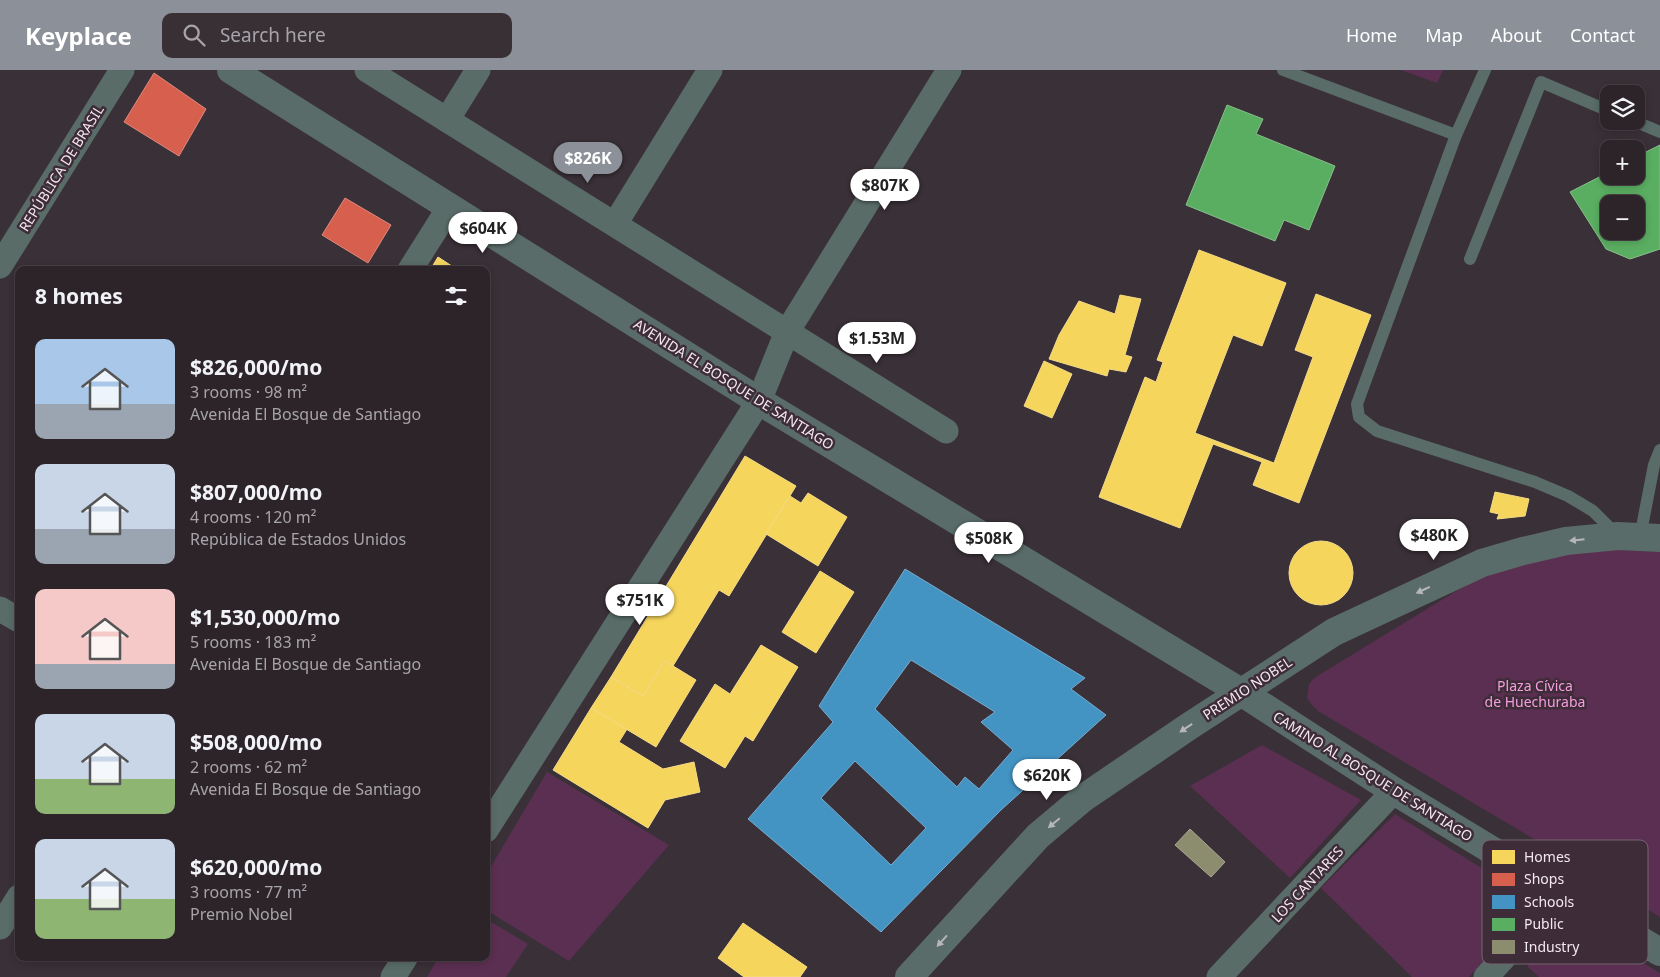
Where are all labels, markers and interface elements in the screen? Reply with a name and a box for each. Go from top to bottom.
search box [162,13,512,58]
text: Keyplace [25,19,132,52]
icon: search [180,21,208,49]
text: Search here [220,22,326,48]
text: Home [1346,23,1397,47]
text: Map [1425,23,1463,47]
text: About [1491,23,1542,47]
text: Contact [1570,23,1635,47]
map controls [1600,85,1645,240]
button: layers [1600,85,1645,130]
street label: REPÚBLICA DE BRASIL [14,101,108,235]
button: + [1600,140,1645,185]
pin: $826K [553,142,623,184]
text: $826K [564,147,612,169]
pin: $807K [850,168,920,211]
text: $807K [861,174,909,196]
button: − [1600,195,1645,240]
pin: $604K [448,212,518,254]
text: $604K [459,217,507,239]
text: 8 homes [35,282,123,310]
icon: filters [442,282,470,310]
street label: AVENIDA EL BOSQUE DE SANTIAGO [630,314,838,454]
pin: $1.53M [836,322,918,364]
text: $1.53M [849,327,905,349]
text: $826,000/mo [190,353,322,381]
icon: home [75,359,135,419]
text: 3 rooms · 98 m² [190,381,307,403]
text: Avenida El Bosque de Santiago [190,403,421,425]
text: $807,000/mo [190,478,322,506]
icon: home [75,484,135,544]
text: 4 rooms · 120 m² [190,506,316,528]
pin: $480K [1399,518,1469,561]
pin: $508K [954,522,1024,564]
text: $480K [1410,524,1458,546]
text: $508K [965,527,1013,549]
text: República de Estados Unidos [190,528,406,550]
one-way arrow [1568,536,1584,544]
pin: $751K [605,584,675,626]
one-way arrow [1416,586,1430,594]
text: $751K [616,589,664,611]
text: $1,530,000/mo [190,603,340,631]
icon: home [75,609,135,669]
text: 5 rooms · 183 m² [190,631,316,653]
street label: PREMIO NOBEL [1199,652,1295,724]
text: Avenida El Bosque de Santiago [190,653,421,675]
park label: Plaza Cívica de Huechuraba [1485,676,1585,711]
street label: CAMINO AL BOSQUE DE SANTIAGO [1270,706,1476,846]
one-way arrow [1179,723,1193,733]
text: $508,000/mo [190,728,322,756]
icon: home [75,734,135,794]
text: 2 rooms · 62 m² [190,756,307,778]
pin: $620K [1012,758,1082,801]
text: $620K [1023,764,1071,786]
text: Avenida El Bosque de Santiago [190,778,421,800]
one-way arrow [1048,817,1060,828]
legend [1482,840,1648,964]
street label: LOS CANTARES [1267,842,1347,926]
text: Homes [1524,847,1571,866]
text: $620,000/mo [190,853,322,881]
icon: home [75,859,135,919]
text: Shops [1524,869,1564,888]
text: 3 rooms · 77 m² [190,881,307,903]
text: Schools [1524,892,1575,911]
text: Premio Nobel [190,903,293,925]
text: Public [1524,914,1564,933]
one-way arrow [936,934,948,946]
text: Industry [1524,937,1580,956]

